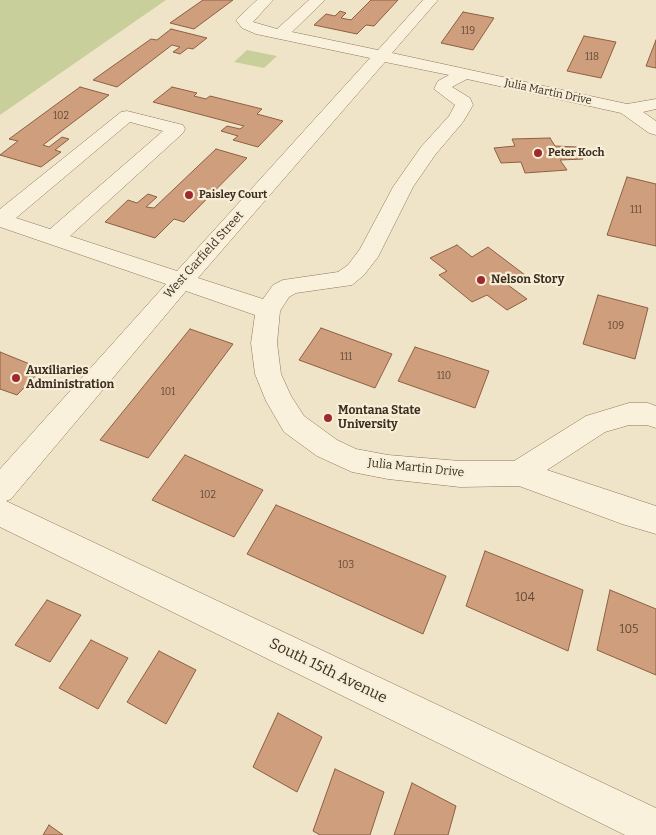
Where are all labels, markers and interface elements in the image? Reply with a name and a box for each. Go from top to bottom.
house number: 119 [461,25,475,37]
house number: 118 [585,51,599,63]
street label: Julia Martin Drive [503,76,593,108]
house number: 102 [53,110,69,122]
place label: Peter Koch [548,146,604,160]
marker: Peter Koch [532,147,544,159]
place label: Paisley Court [199,188,267,202]
marker: Paisley Court [183,189,195,201]
house number: 111 [630,204,642,216]
street label: West Garfield Street [161,209,247,301]
place label: Nelson Story [491,273,564,287]
marker: Nelson Story [475,274,487,286]
house number: 109 [608,320,624,332]
house number: 111 [340,351,352,363]
place label: Auxiliaries Administration [26,364,114,392]
house number: 110 [437,370,451,382]
marker: Auxiliaries Administration [10,372,22,384]
house number: 101 [161,386,175,398]
place label: Montana State University [338,404,421,432]
marker: Montana State University [322,412,334,424]
street label: Julia Martin Drive [367,456,465,480]
house number: 102 [200,489,216,501]
house number: 103 [338,559,354,571]
house number: 104 [515,591,535,605]
house number: 105 [620,623,638,637]
street label: South 15th Avenue [266,635,390,707]

